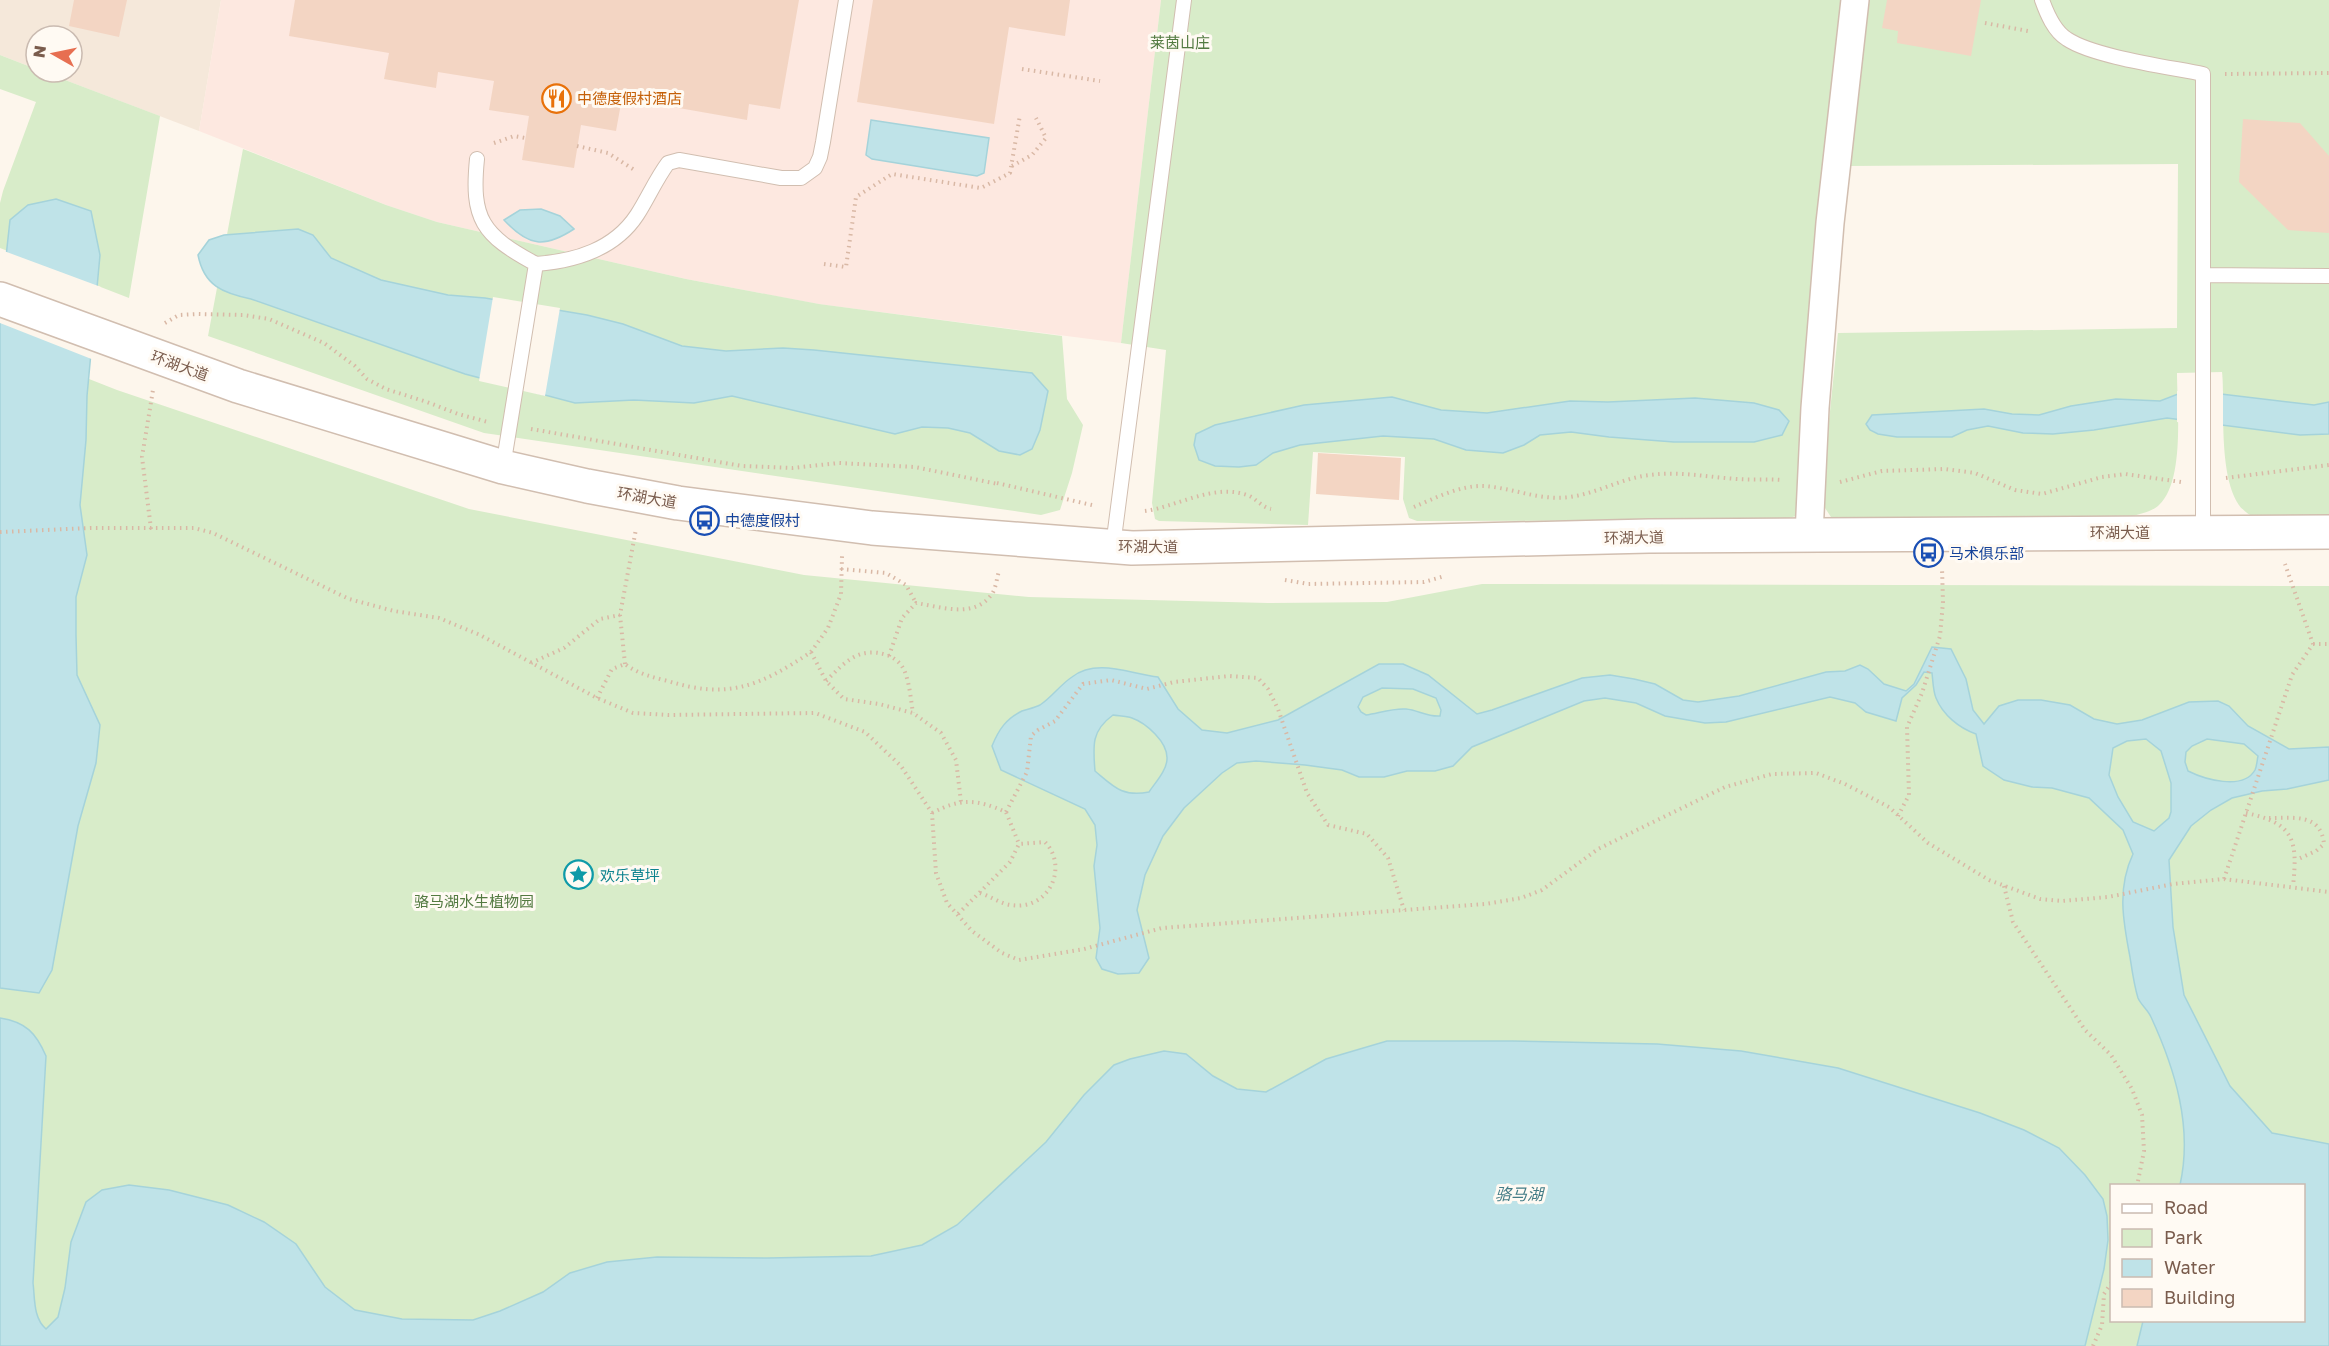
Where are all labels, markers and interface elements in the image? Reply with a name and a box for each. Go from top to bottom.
north arrow [24,24,84,84]
park label: 莱茵山庄 [1150,33,1210,51]
text: N [28,44,50,59]
restaurant icon: 中德度假村酒店 [540,82,572,114]
place label: 中德度假村酒店 [577,89,682,107]
street label: 环湖大道 [149,346,211,384]
street label: 环湖大道 [616,483,678,511]
bus stop icon: 中德度假村 [688,504,720,536]
place label: 中德度假村 [725,511,800,529]
street label: 环湖大道 [2090,523,2150,541]
street label: 环湖大道 [1604,527,1664,547]
street label: 环湖大道 [1118,536,1178,556]
bus stop icon: 马术俱乐部 [1912,537,1944,569]
place label: 马术俱乐部 [1949,544,2024,562]
place icon: 欢乐草坪 [563,859,595,891]
place label: 欢乐草坪 [600,866,660,884]
park label: 骆马湖水生植物园 [414,892,534,910]
water label: 骆马湖 [1495,1184,1546,1204]
legend [2110,1184,2305,1322]
text: Road [2164,1196,2208,1218]
text: Park [2164,1226,2203,1248]
text: Water [2164,1256,2215,1278]
text: Building [2164,1286,2235,1308]

